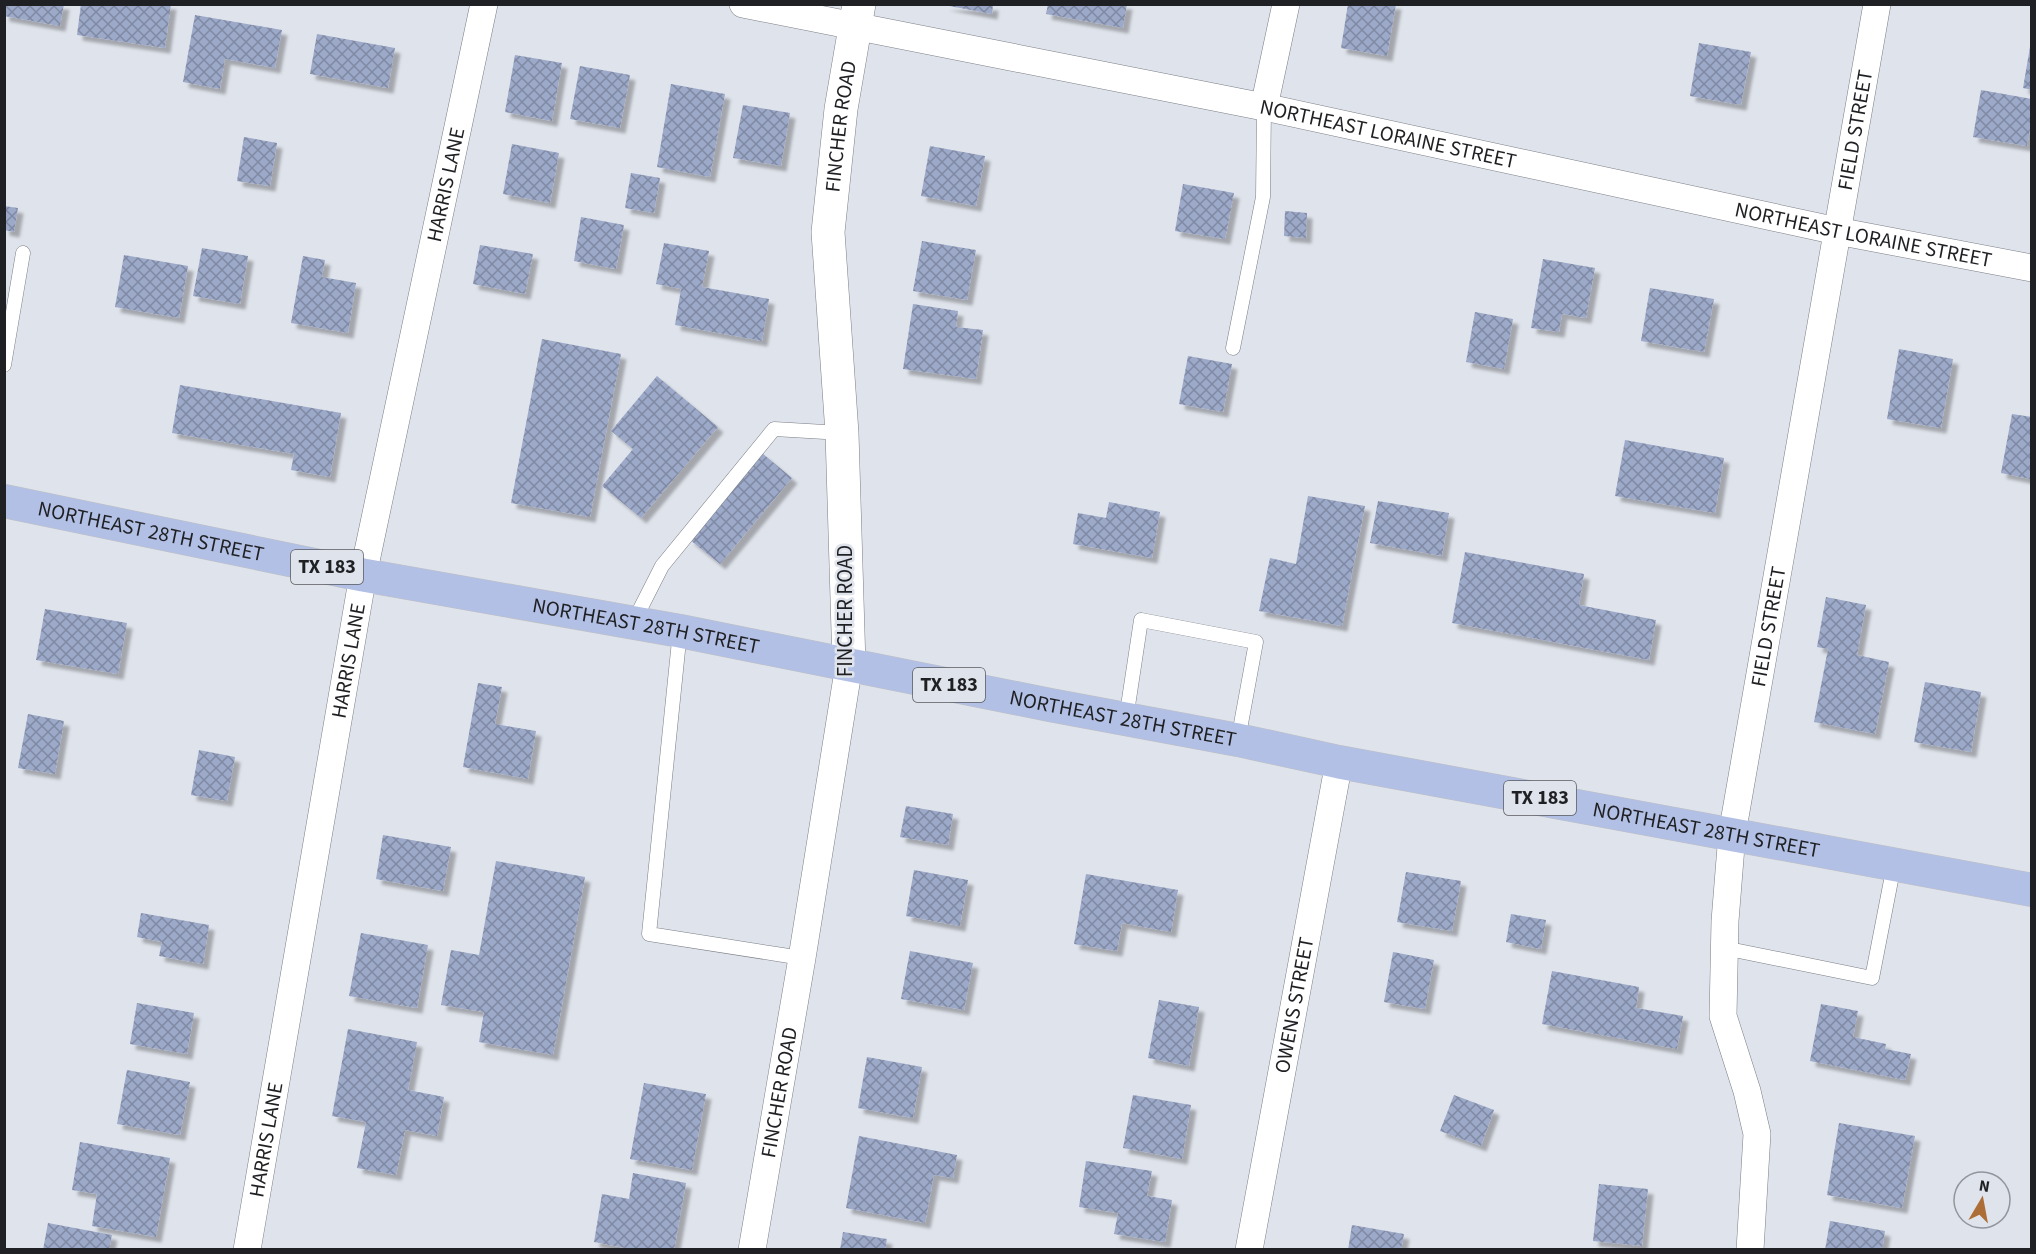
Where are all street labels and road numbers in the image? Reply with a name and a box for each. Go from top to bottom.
street label: FINCHER ROAD [817,58,864,194]
street label: FIELD STREET [1830,68,1880,193]
street label: NORTHEAST LORAINE STREET [1257,92,1519,176]
street label: HARRIS LANE [419,125,472,245]
street label: NORTHEAST LORAINE STREET [1732,194,1995,275]
street label: NORTHEAST 28TH STREET [35,493,267,569]
street label: FINCHER ROAD [830,545,860,677]
road number: TX 183 [291,550,363,584]
street label: FIELD STREET [1743,564,1793,689]
street label: NORTHEAST 28TH STREET [530,590,762,662]
street label: HARRIS LANE [324,601,373,720]
road number: TX 183 [913,668,985,702]
street label: NORTHEAST 28TH STREET [1007,682,1239,754]
road number: TX 183 [1504,781,1576,815]
street label: NORTHEAST 28TH STREET [1590,794,1822,866]
street label: OWENS STREET [1267,935,1321,1076]
street label: FINCHER ROAD [753,1024,805,1160]
street label: HARRIS LANE [241,1080,291,1199]

